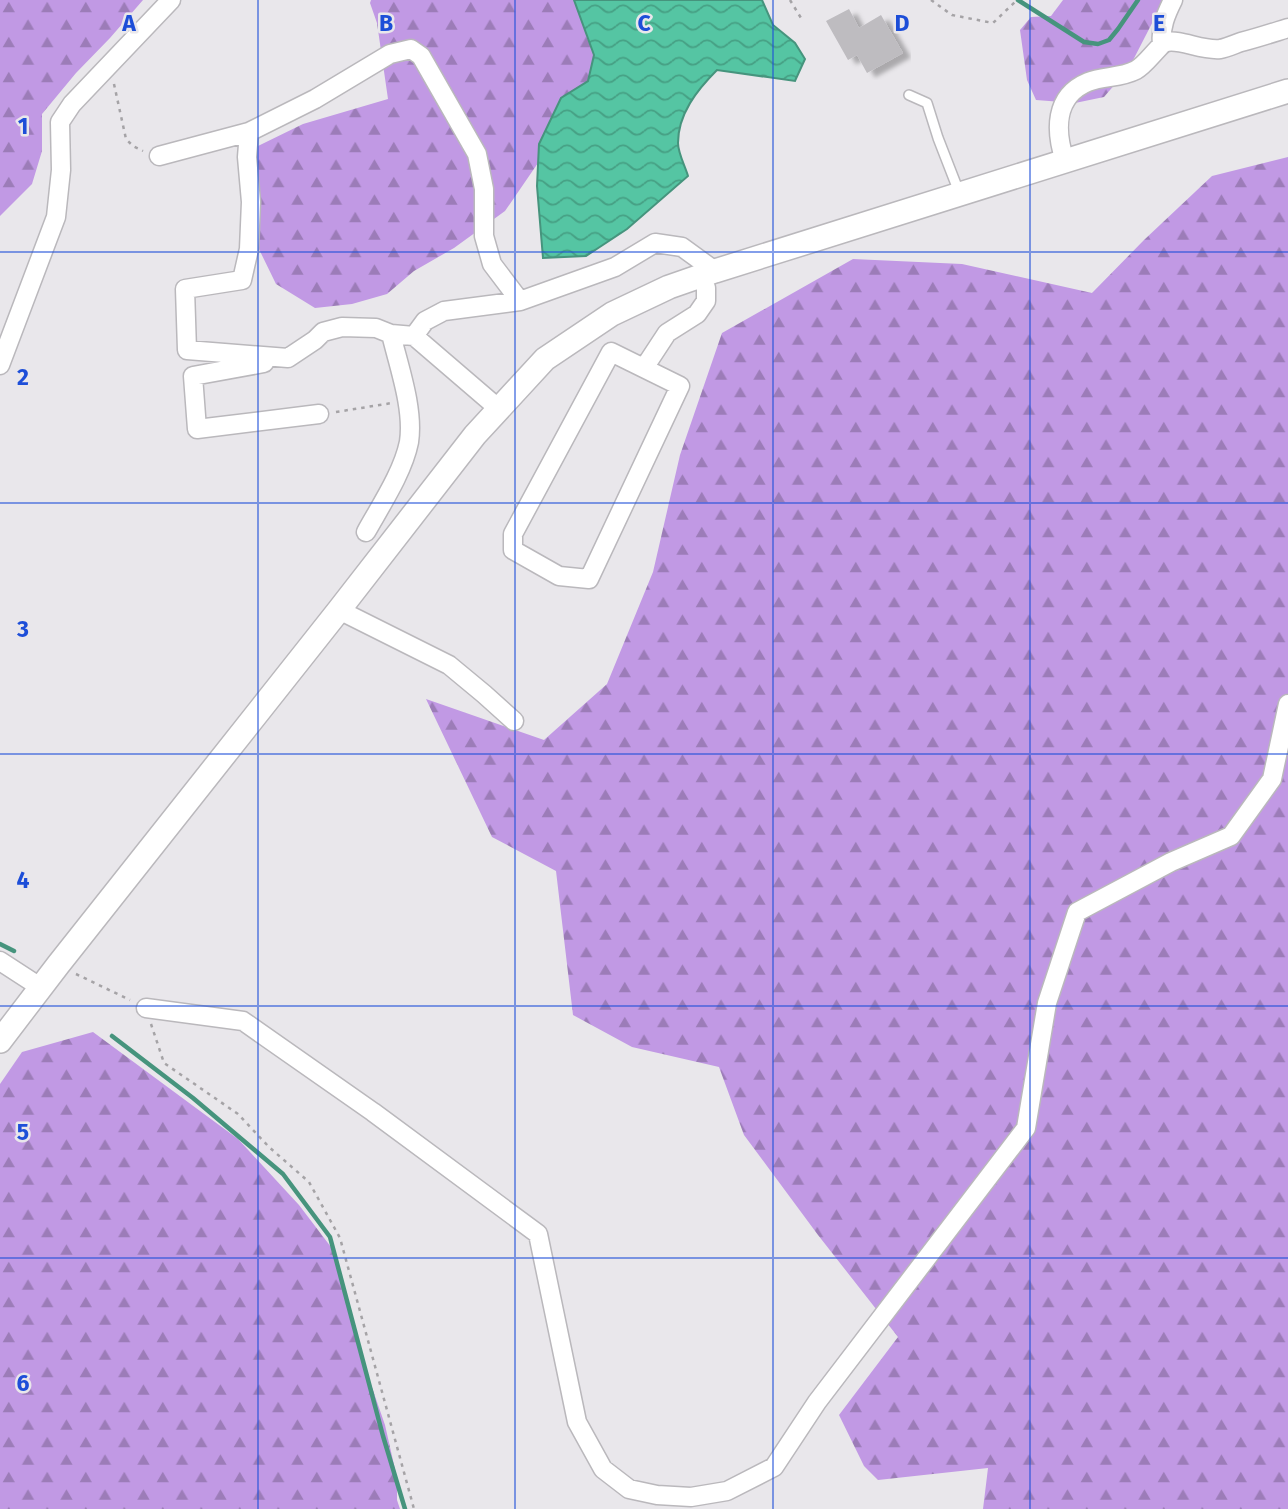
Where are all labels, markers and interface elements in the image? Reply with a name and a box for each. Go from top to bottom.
text: A [121,9,136,37]
text: B [379,9,393,37]
text: C [637,9,651,37]
text: D [895,9,910,37]
text: E [1153,9,1165,37]
text: 1 [18,112,28,140]
text: 2 [17,363,29,391]
text: 3 [16,615,29,643]
text: 4 [17,866,30,894]
text: 5 [17,1118,29,1146]
text: 6 [17,1369,30,1397]

